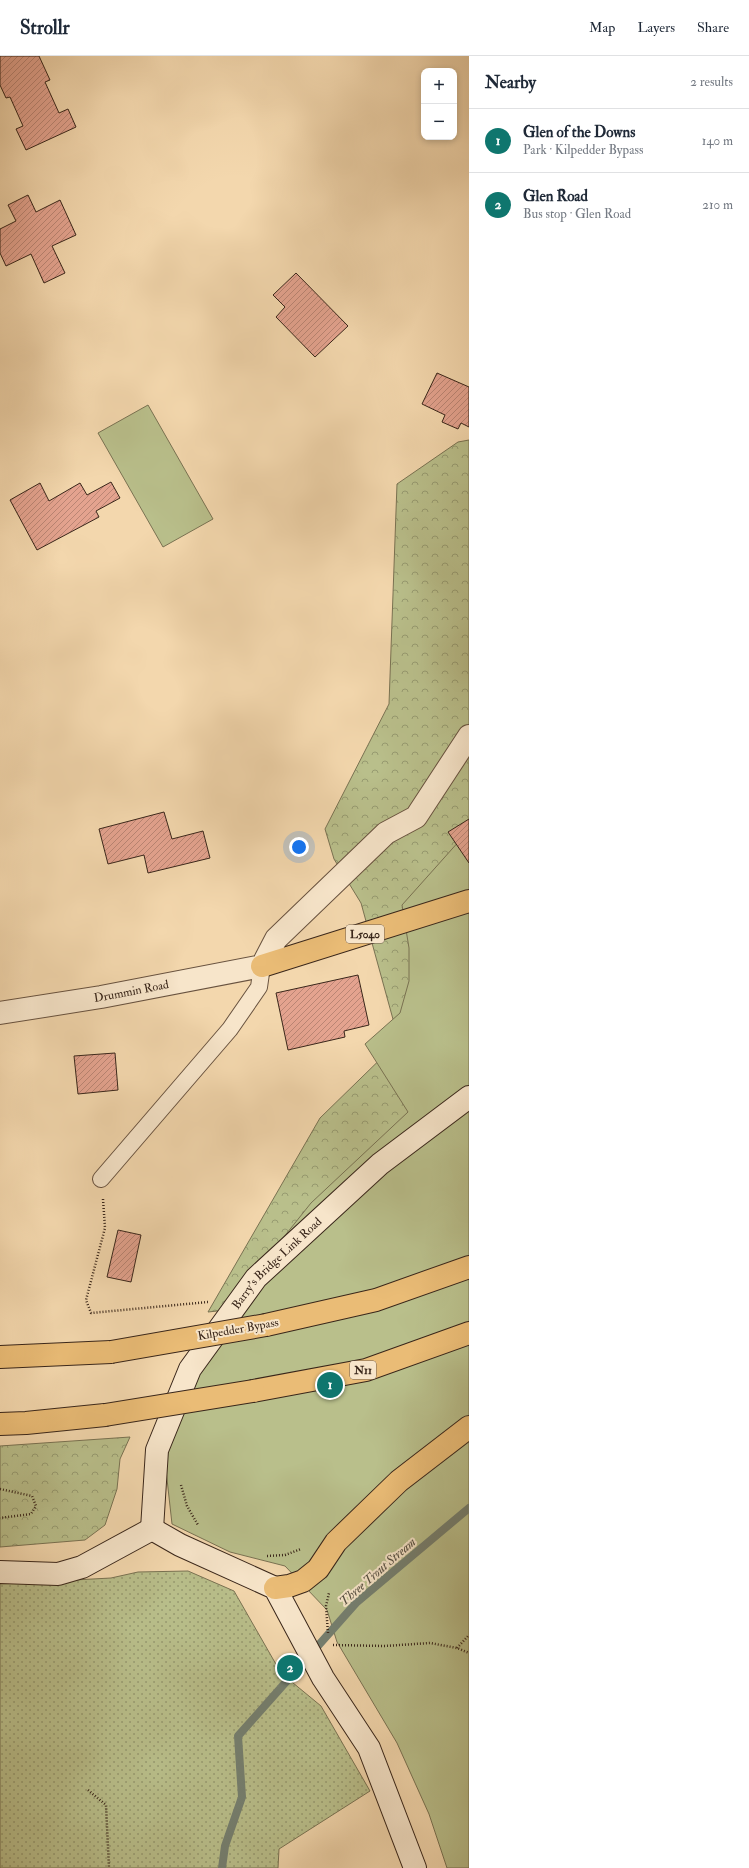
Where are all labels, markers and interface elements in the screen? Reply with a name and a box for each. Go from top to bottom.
text: Strollr [20,16,70,40]
text: Map [589,19,615,36]
text: Layers [637,19,675,36]
text: Share [697,19,729,36]
map controls [421,68,457,140]
button: + [421,68,457,104]
text: Nearby [485,72,536,93]
text: 2 results [690,74,733,90]
button: − [421,104,457,140]
text: Glen of the Downs [523,123,635,142]
text: 1 [496,133,500,149]
text: 140 m [702,133,733,149]
text: Park · Kilpedder Bypass [523,142,643,158]
text: Glen Road [523,187,588,206]
text: 2 [495,197,501,213]
text: 210 m [702,197,733,213]
text: Bus stop · Glen Road [523,206,631,222]
your location [289,837,309,857]
road number: L5040 [346,925,384,943]
street label: Drummin Road [93,977,170,1006]
street label: Barry's Bridge Link Road [229,1214,325,1312]
street label: Kilpedder Bypass [196,1315,280,1344]
road number: N11 [350,1361,376,1379]
pin: 1 [317,1370,343,1400]
water label: Three Trout Stream [336,1534,419,1609]
pin: 2 [277,1653,303,1683]

